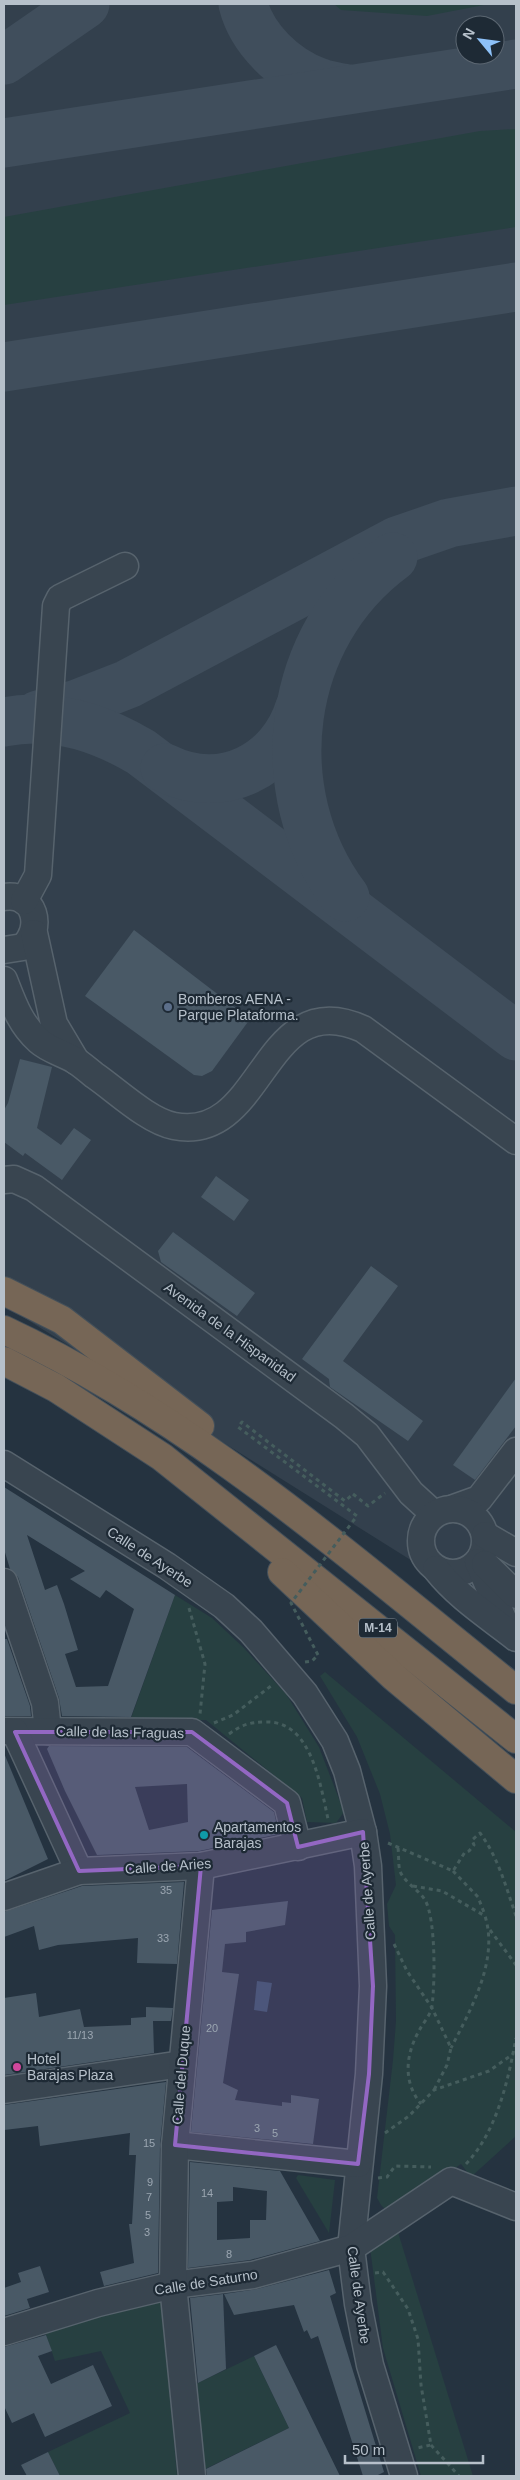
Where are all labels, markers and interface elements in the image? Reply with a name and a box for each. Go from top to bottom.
north arrow [455,15,505,65]
text: N [459,25,478,42]
place label: Bomberos AENA - Parque Plataforma. [178,991,299,1023]
marker: Bomberos AENA - Parque Plataforma. [162,1001,174,1013]
street label: Avenida de la Hispanidad [161,1279,299,1385]
street label: Calle de Ayerbe [104,1523,196,1591]
road number: M-14 [359,1619,397,1638]
street label: Calle de las Fraguas [56,1723,184,1741]
place label: Apartamentos Barajas [214,1819,301,1851]
marker: Apartamentos Barajas [198,1829,210,1841]
street label: Calle de Ayerbe [356,1841,378,1941]
street label: Calle de Aries [124,1855,212,1877]
house number: 35 [160,1884,172,1896]
house number: 33 [157,1932,169,1944]
house number: 20 [206,2022,218,2034]
street label: Calle del Duque [169,2024,193,2125]
house number: 11/13 [67,2029,93,2041]
place label: Hotel Barajas Plaza [27,2051,114,2083]
marker: Hotel Barajas Plaza [11,2061,23,2073]
house number: 3 [254,2122,260,2134]
house number: 5 [272,2127,278,2139]
house number: 15 [143,2137,155,2149]
house number: 9 [147,2176,153,2188]
house number: 14 [201,2187,213,2199]
house number: 7 [146,2191,152,2203]
house number: 5 [145,2209,151,2221]
house number: 3 [144,2226,150,2238]
street label: Calle de Ayerbe [344,2245,374,2345]
house number: 8 [226,2248,232,2260]
street label: Calle de Saturno [153,2266,259,2298]
scale bar [345,2432,482,2464]
text: 50 m [352,2441,385,2458]

